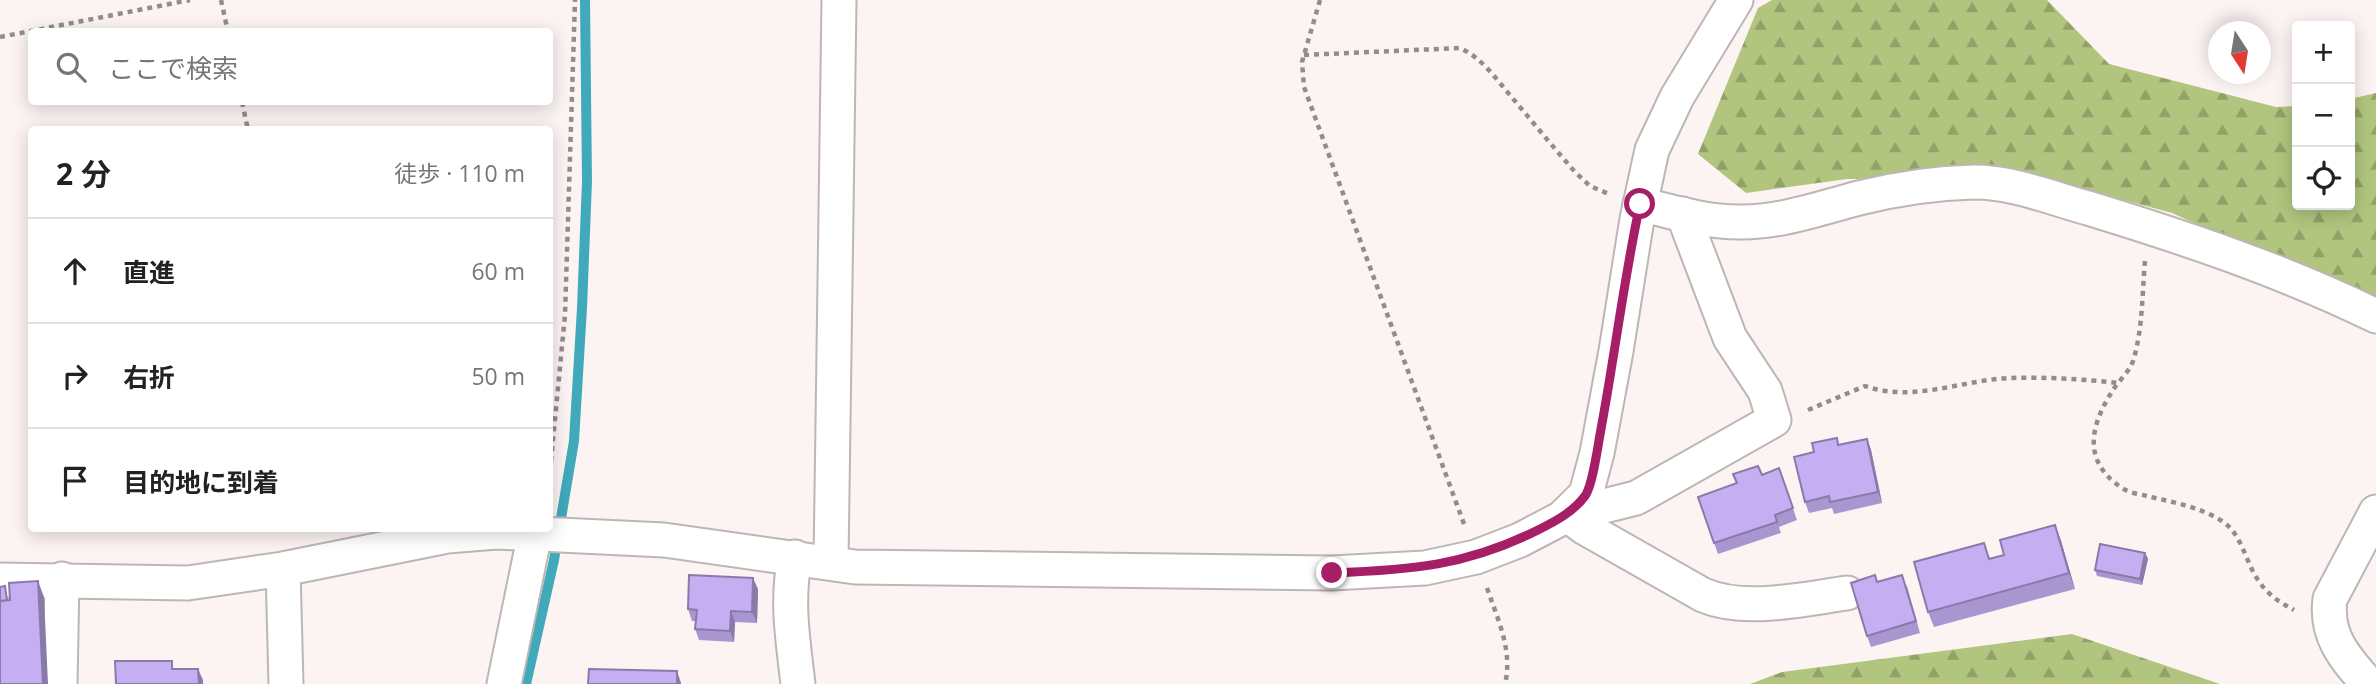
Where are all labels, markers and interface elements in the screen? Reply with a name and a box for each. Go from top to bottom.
north arrow [2208,21,2271,84]
map controls [2292,21,2355,210]
button: + [2292,21,2355,84]
search box [28,28,553,105]
icon: search [52,48,90,86]
text: ここで検索 [108,50,238,86]
button: − [2292,84,2355,147]
button: locate [2292,147,2355,210]
text: 2 分 [56,153,111,194]
text: 徒歩 · 110 m [394,157,525,189]
route start [1624,188,1655,219]
icon: ahead [56,252,94,290]
text: 直進 [123,254,175,290]
text: 60 m [471,255,525,287]
icon: right [56,357,94,395]
text: 右折 [123,359,175,395]
text: 50 m [471,360,525,392]
icon: arrive [56,462,94,500]
text: 目的地に到着 [123,464,279,500]
route end [1316,557,1347,588]

